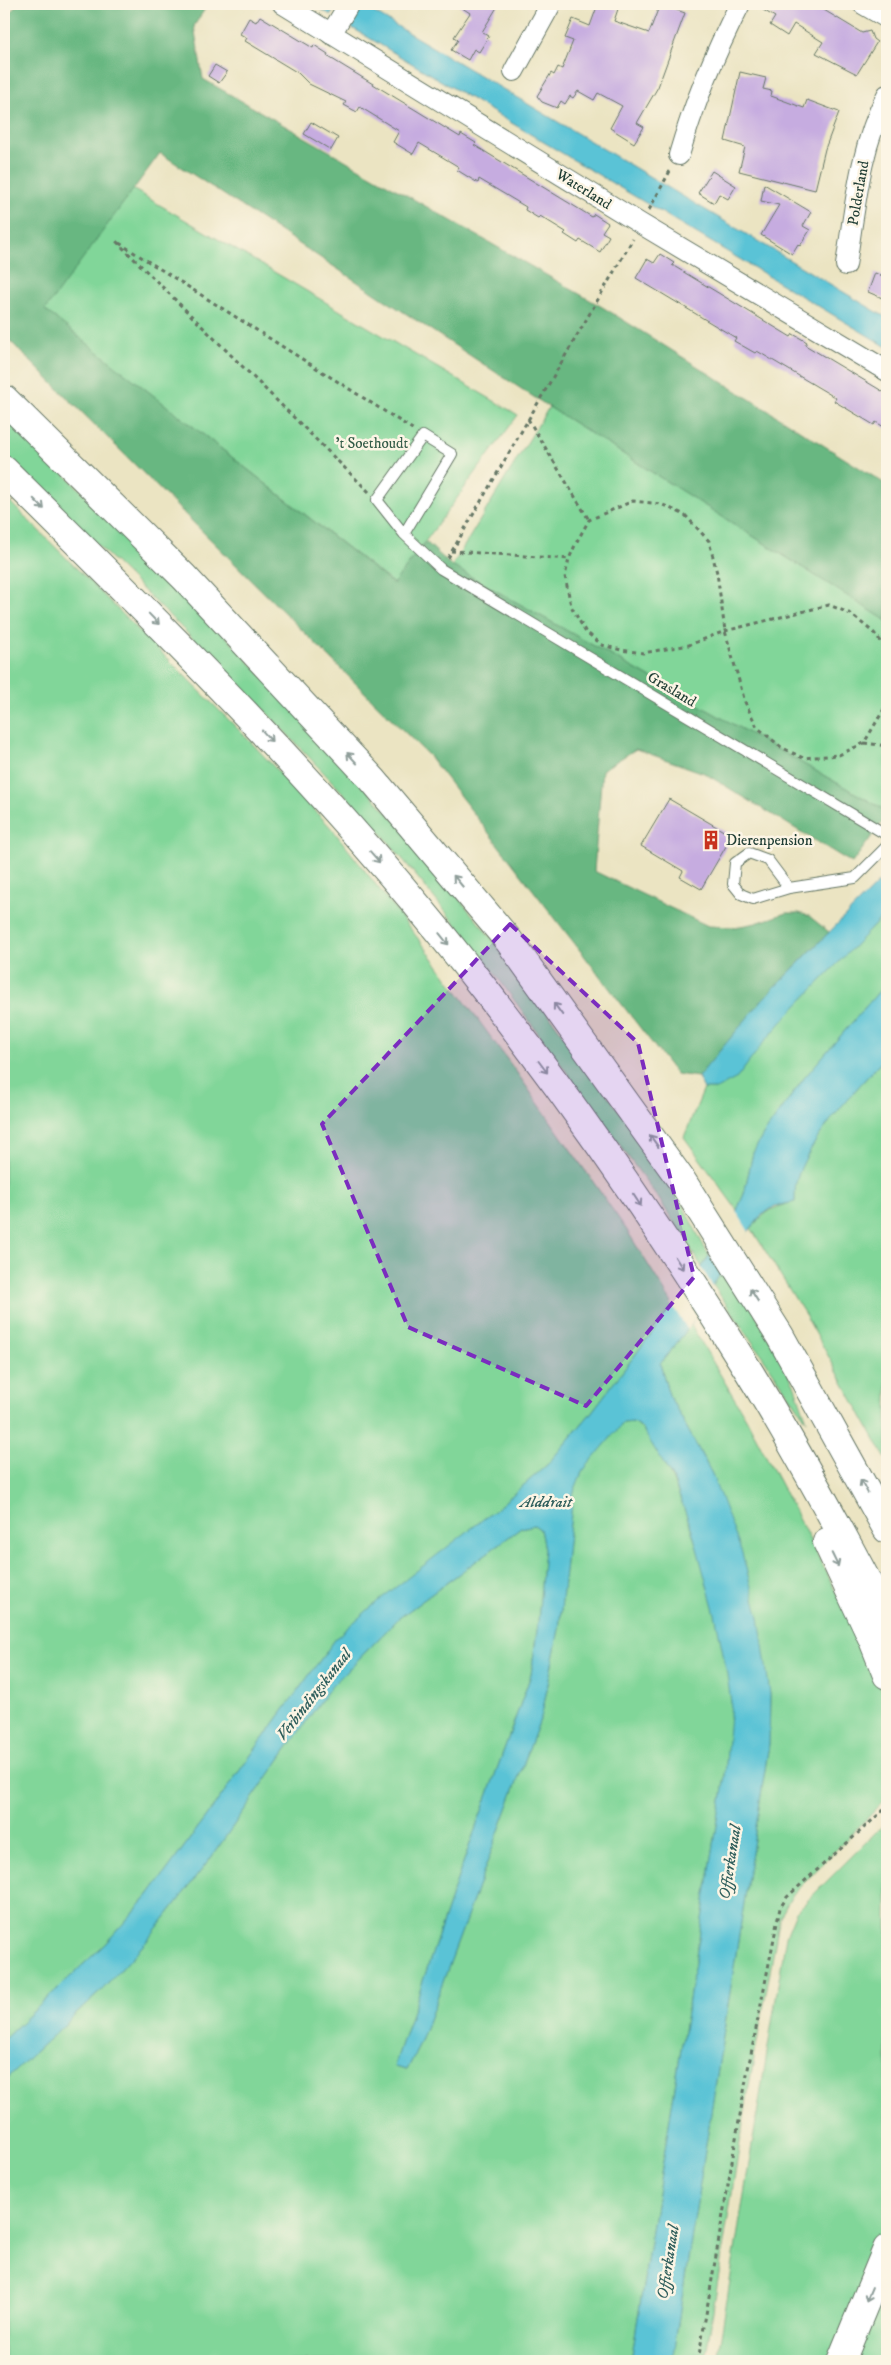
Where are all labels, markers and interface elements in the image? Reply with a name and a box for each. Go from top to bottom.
street label: Polderland [843,159,874,227]
street label: Waterland [552,164,615,214]
park label: 't Soethoudt [336,434,408,453]
one-way arrow [32,498,45,510]
one-way arrow [148,613,160,625]
street label: Grasland [644,667,700,712]
one-way arrow [261,729,272,742]
one-way arrow [347,752,358,765]
building icon: Dierenpension [700,829,722,851]
place label: Dierenpension [726,831,813,850]
one-way arrow [369,851,380,864]
one-way arrow [453,875,464,888]
one-way arrow [438,932,449,945]
one-way arrow [553,1003,563,1017]
one-way arrow [538,1060,549,1073]
one-way arrow [648,1135,659,1148]
one-way arrow [632,1193,643,1207]
one-way arrow [674,1256,684,1270]
one-way arrow [749,1288,759,1302]
one-way arrow [859,1479,869,1493]
water label: Alddrait [518,1492,573,1512]
one-way arrow [831,1552,840,1567]
water label: Verbindingskanaal [272,1643,357,1744]
water label: Offierkanaal [714,1822,746,1901]
water label: Offierkanaal [652,2222,684,2301]
one-way arrow [864,2286,873,2301]

